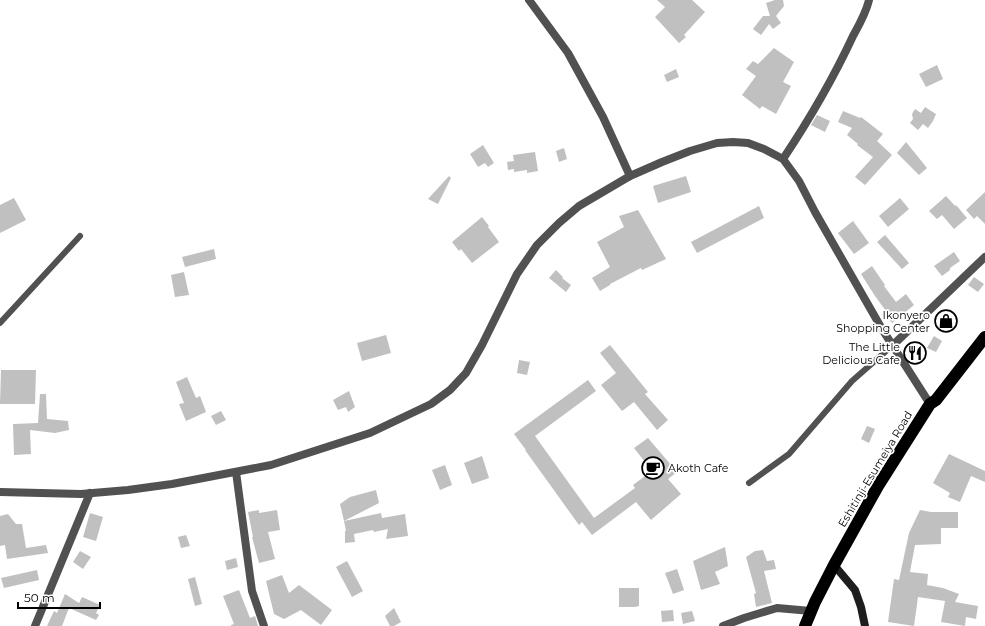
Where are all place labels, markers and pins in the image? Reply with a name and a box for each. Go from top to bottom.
place label: Ikonyero Shopping Center [836,308,930,335]
shop icon: Ikonyero Shopping Center [933,308,959,334]
place label: The Little Delicious Cafe [822,340,900,367]
restaurant icon: The Little Delicious Cafe [902,340,928,366]
cafe icon: Akoth Cafe [640,455,666,481]
place label: Akoth Cafe [668,461,729,475]

